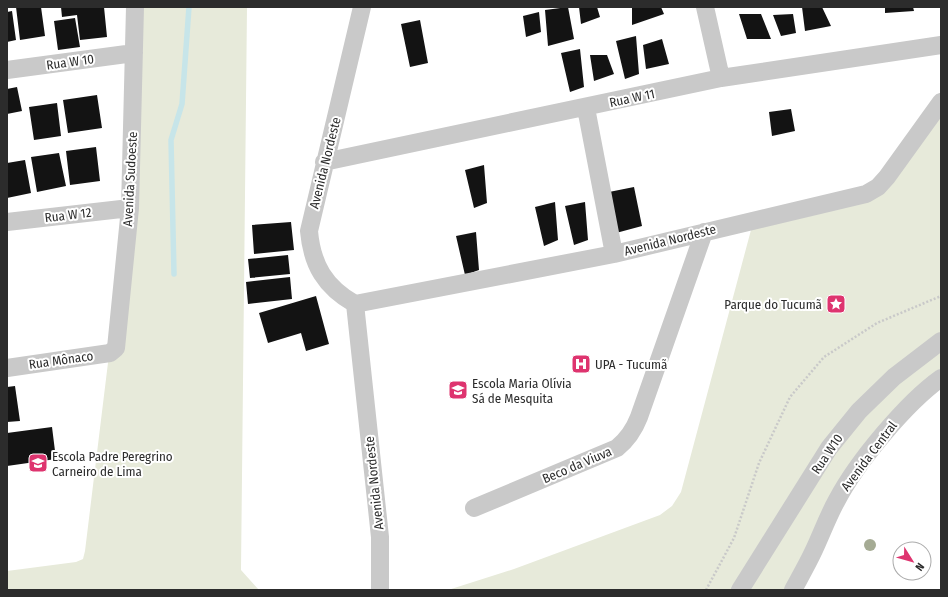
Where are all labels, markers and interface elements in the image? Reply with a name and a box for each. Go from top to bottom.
street label: Rua W 10 [45,51,95,73]
street label: Rua W 11 [608,86,656,110]
street label: Avenida Nordeste [306,116,344,210]
street label: Avenida Sudoeste [120,131,140,227]
street label: Rua W 12 [44,205,92,225]
street label: Avenida Nordeste [623,221,717,259]
place icon: Parque do Tucumã [825,293,847,315]
place label: Parque do Tucumã [724,297,822,312]
street label: Rua Mônaco [28,348,94,372]
hospital icon: UPA - Tucumã [570,353,592,375]
place label: UPA - Tucumã [595,357,667,372]
place label: Escola Maria Olívia Sá de Mesquita [472,376,572,406]
school or university icon: Escola Maria Olívia Sá de Mesquita [447,379,469,401]
street label: Avenida Central [838,418,900,494]
street label: Rua W10 [808,431,846,477]
street label: Avenida Nordeste [362,436,386,530]
street label: Beco da Viuva [540,444,614,486]
place label: Escola Padre Peregrino Carneiro de Lima [52,449,173,479]
school or university icon: Escola Padre Peregrino Carneiro de Lima [27,452,49,474]
north arrow [892,541,932,581]
text: N [912,560,927,573]

